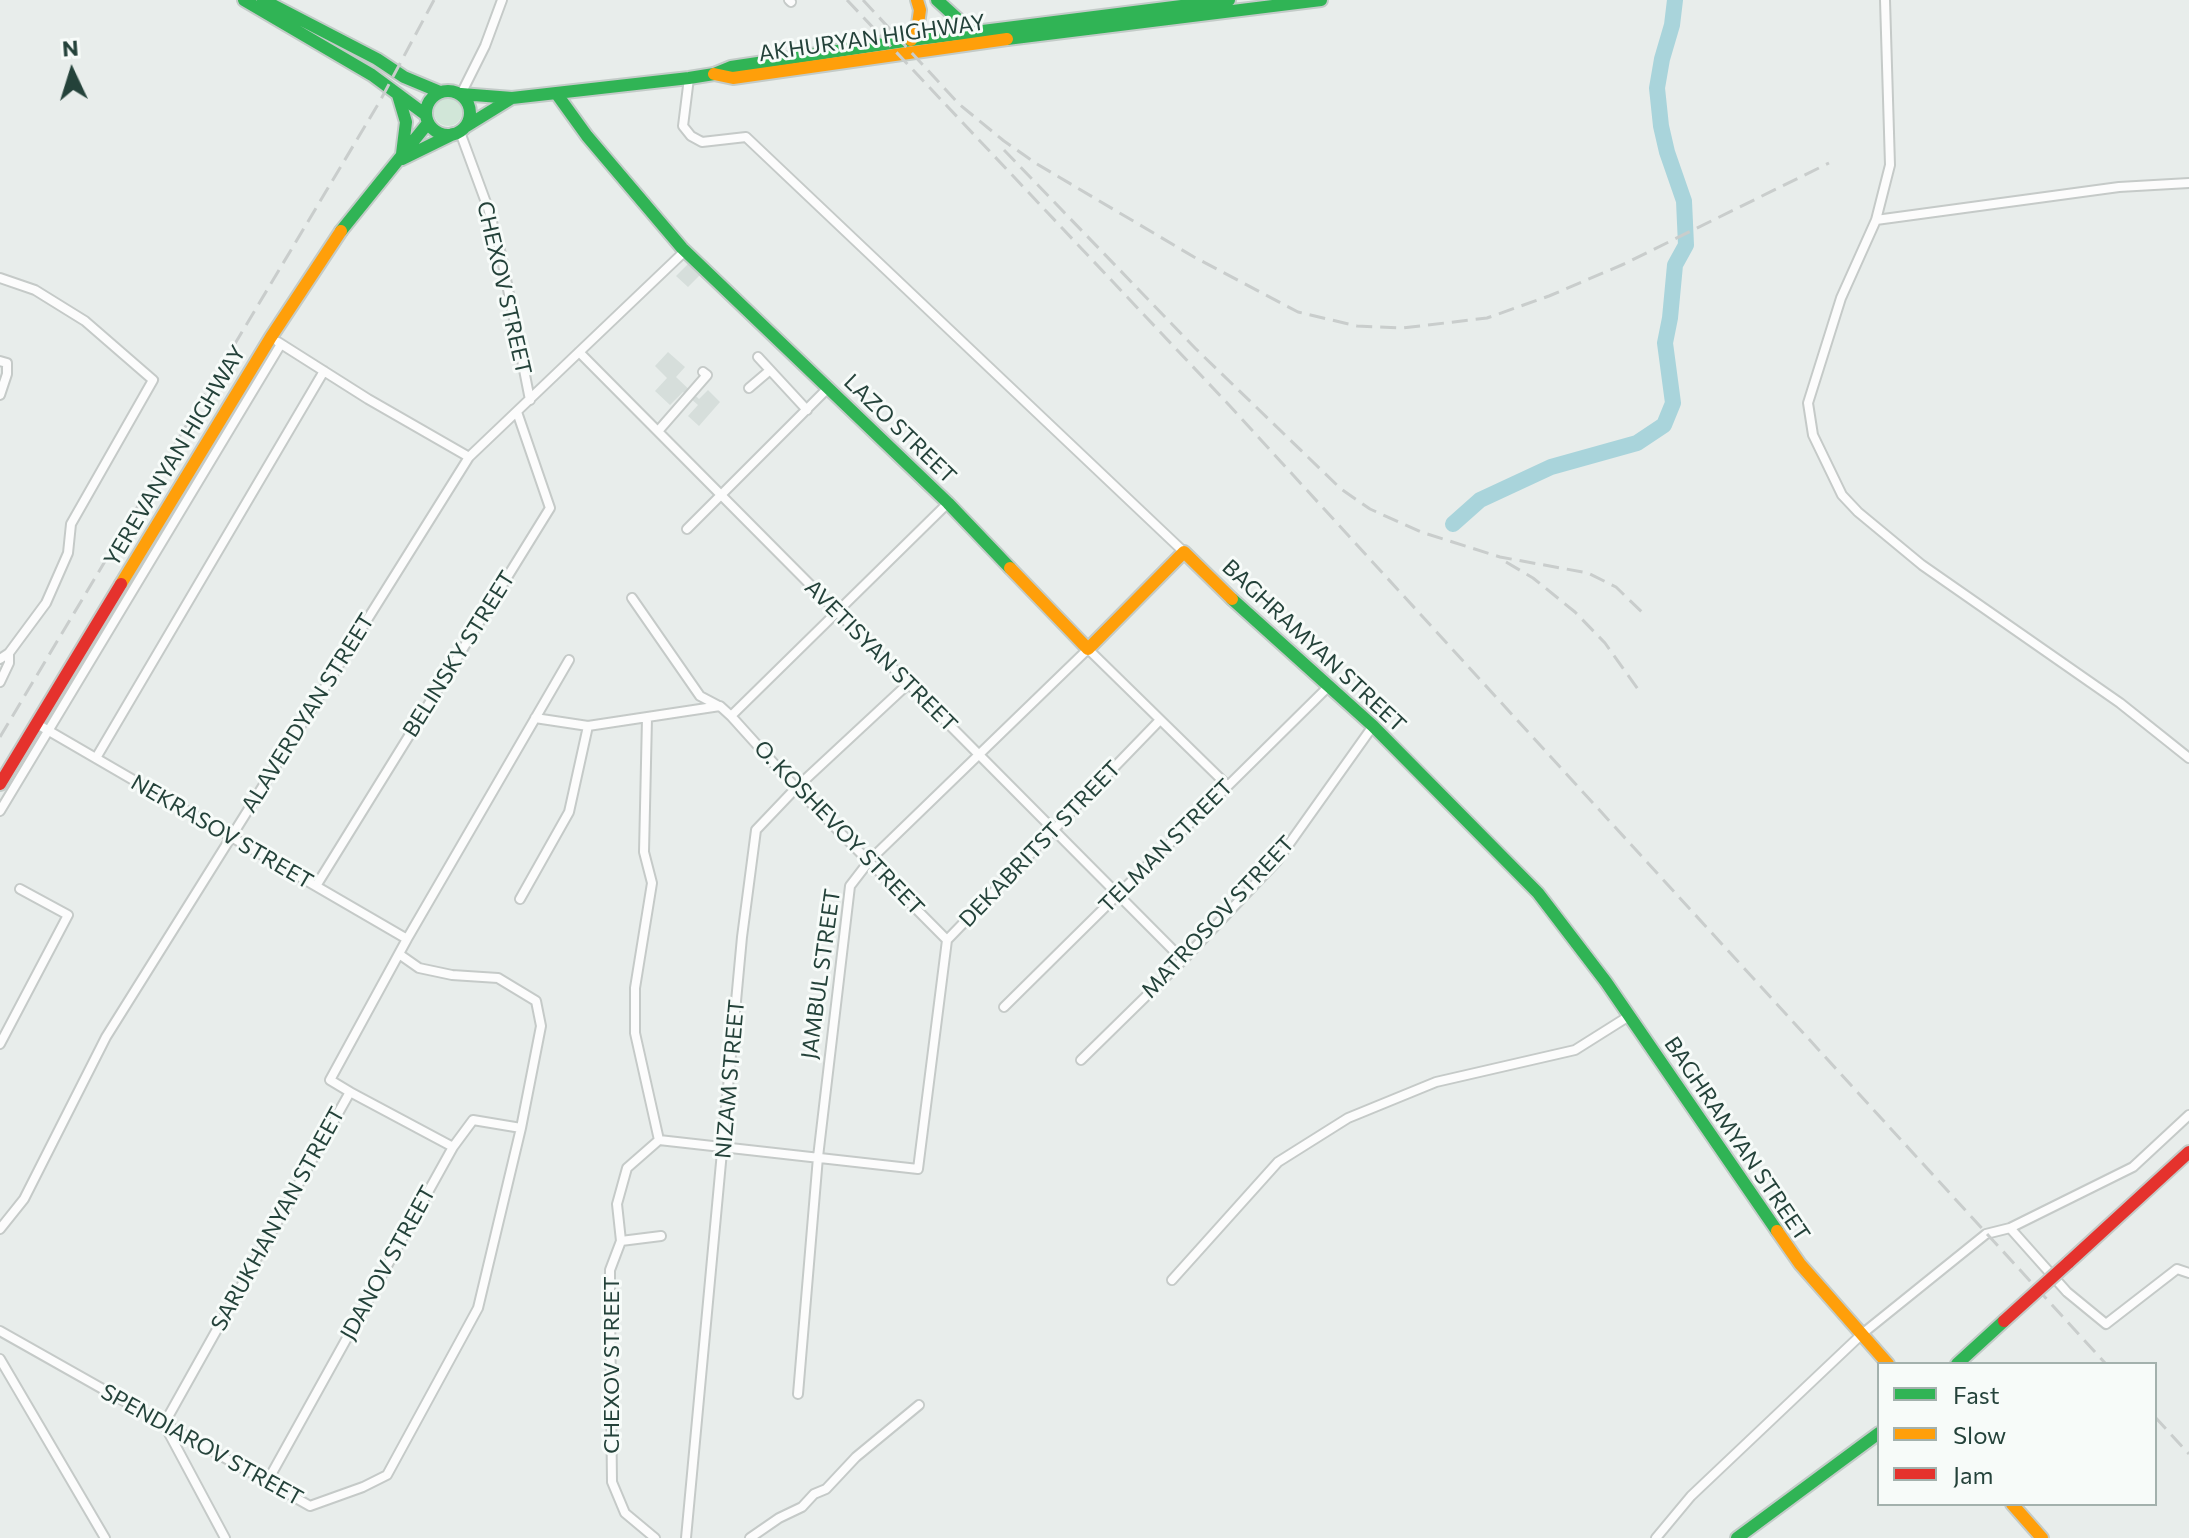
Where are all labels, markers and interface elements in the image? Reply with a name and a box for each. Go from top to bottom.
street label: AKHURYAN HIGHWAY [757,9,987,67]
north arrow [32,32,112,112]
text: N [61,34,79,62]
street label: CHEXOV STREET [471,199,537,377]
street label: YEREVANYAN HIGHWAY [99,341,251,571]
street label: LAZO STREET [838,369,962,489]
street label: BAGHRAMYAN STREET [1217,554,1411,738]
street label: BELINSKY STREET [397,566,521,742]
street label: AVETISYAN STREET [799,574,963,738]
street label: ALAVERDYAN STREET [236,609,380,817]
street label: O. KOSHEVOY STREET [749,735,929,921]
street label: DEKABRITST STREET [954,755,1126,933]
street label: NEKRASOV STREET [126,769,318,895]
street label: TELMAN STREET [1094,774,1238,918]
street label: MATROSOV STREET [1136,830,1300,1004]
street label: JAMBUL STREET [796,887,846,1061]
street label: NIZAM STREET [710,998,750,1160]
street label: BAGHRAMYAN STREET [1659,1032,1815,1246]
street label: SARUKHANYAN STREET [205,1103,351,1335]
street label: JDANOV STREET [335,1181,441,1345]
street label: CHEXOV STREET [599,1276,625,1454]
legend [1877,1362,2157,1506]
street label: SPENDIAROV STREET [96,1378,308,1512]
text: Fast [1953,1380,2000,1409]
text: Slow [1953,1420,2006,1449]
text: Jam [1953,1460,1993,1489]

